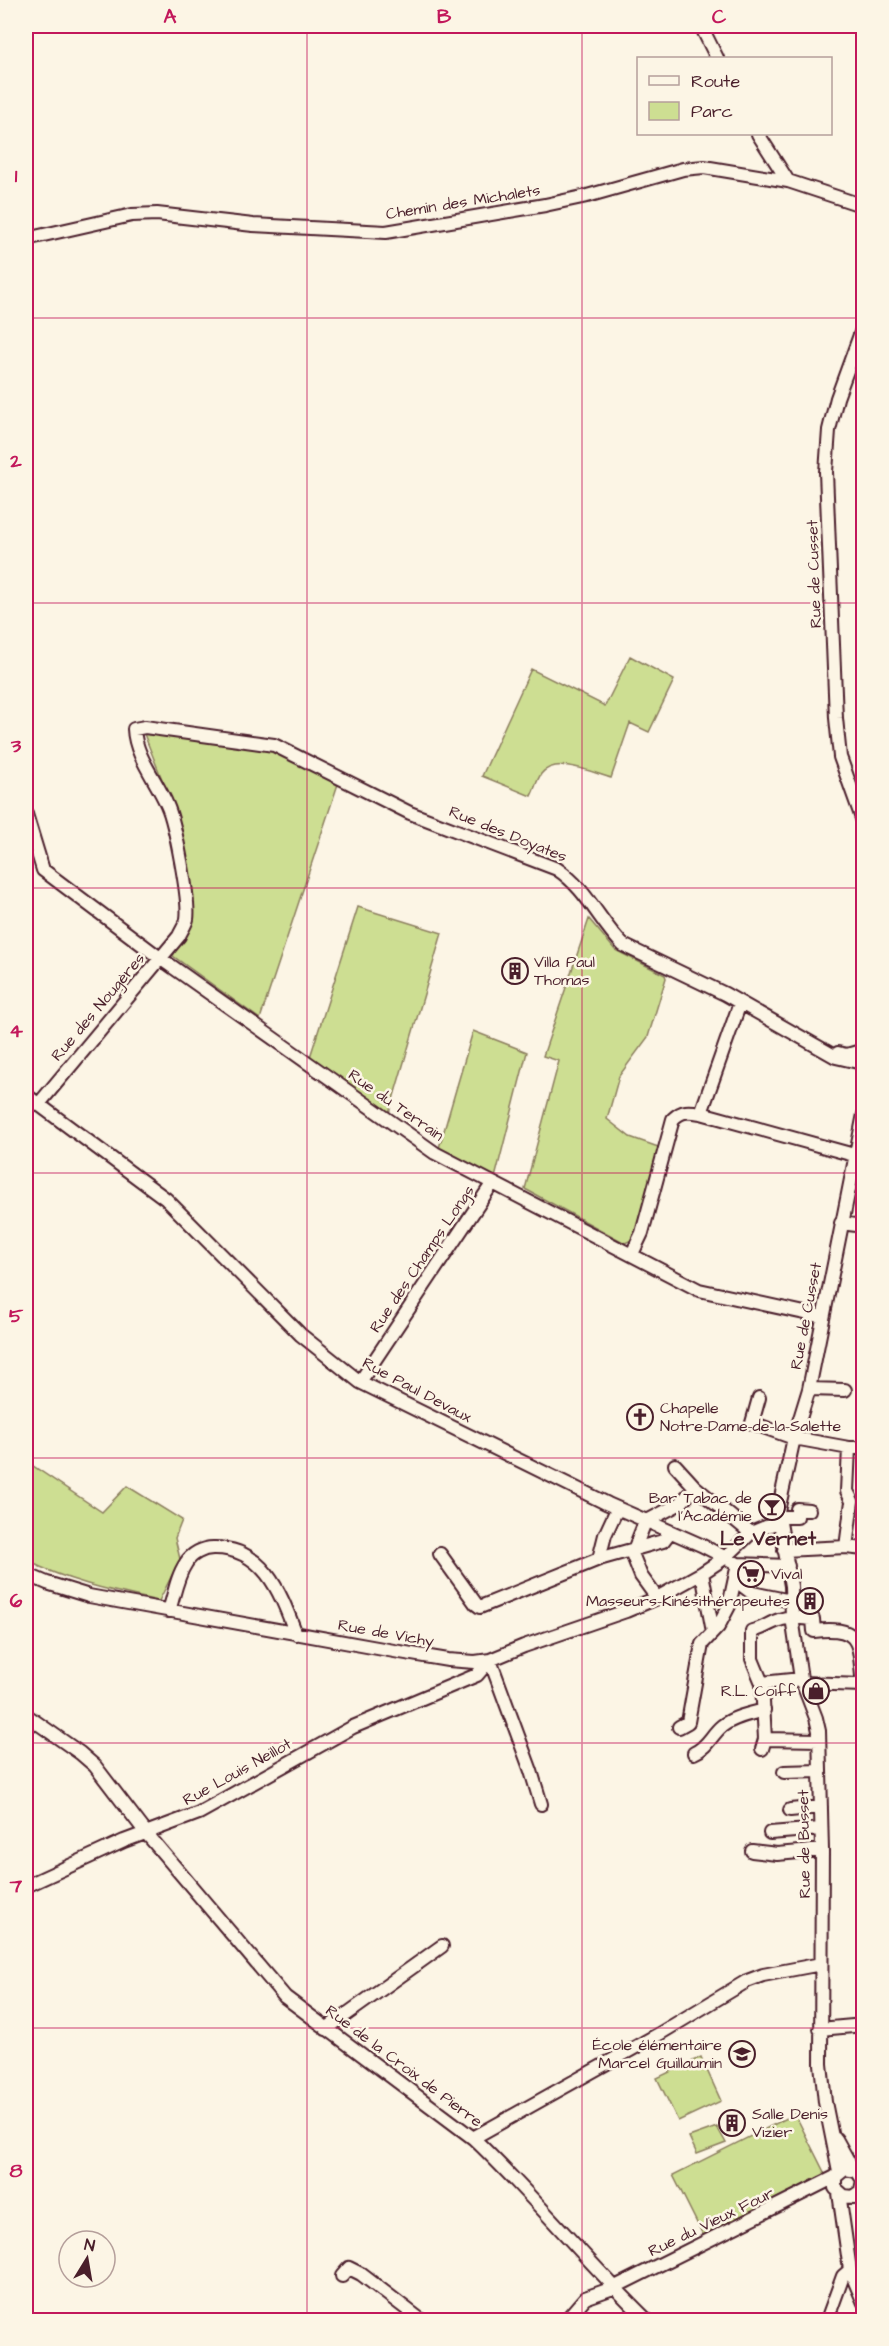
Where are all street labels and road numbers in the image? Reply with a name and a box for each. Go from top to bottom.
street label: Chemin des Michalets [384,179,542,225]
street label: Rue de Cusset [801,519,827,629]
street label: Rue des Doyates [445,800,570,869]
street label: Rue des Nougères [46,948,151,1067]
street label: Rue du Terrain [344,1064,448,1146]
street label: Rue des Champs Longs [364,1181,480,1338]
street label: Rue de Cusset [785,1260,827,1371]
street label: Rue Paul Devaux [358,1352,476,1428]
street label: Rue de Vichy [336,1614,436,1653]
street label: Rue Louis Neillot [179,1733,296,1811]
street label: Rue de Busset [792,1789,816,1898]
street label: Rue de la Croix de Pierre [321,2000,487,2133]
street label: Rue du Vieux Four [644,2182,778,2262]

